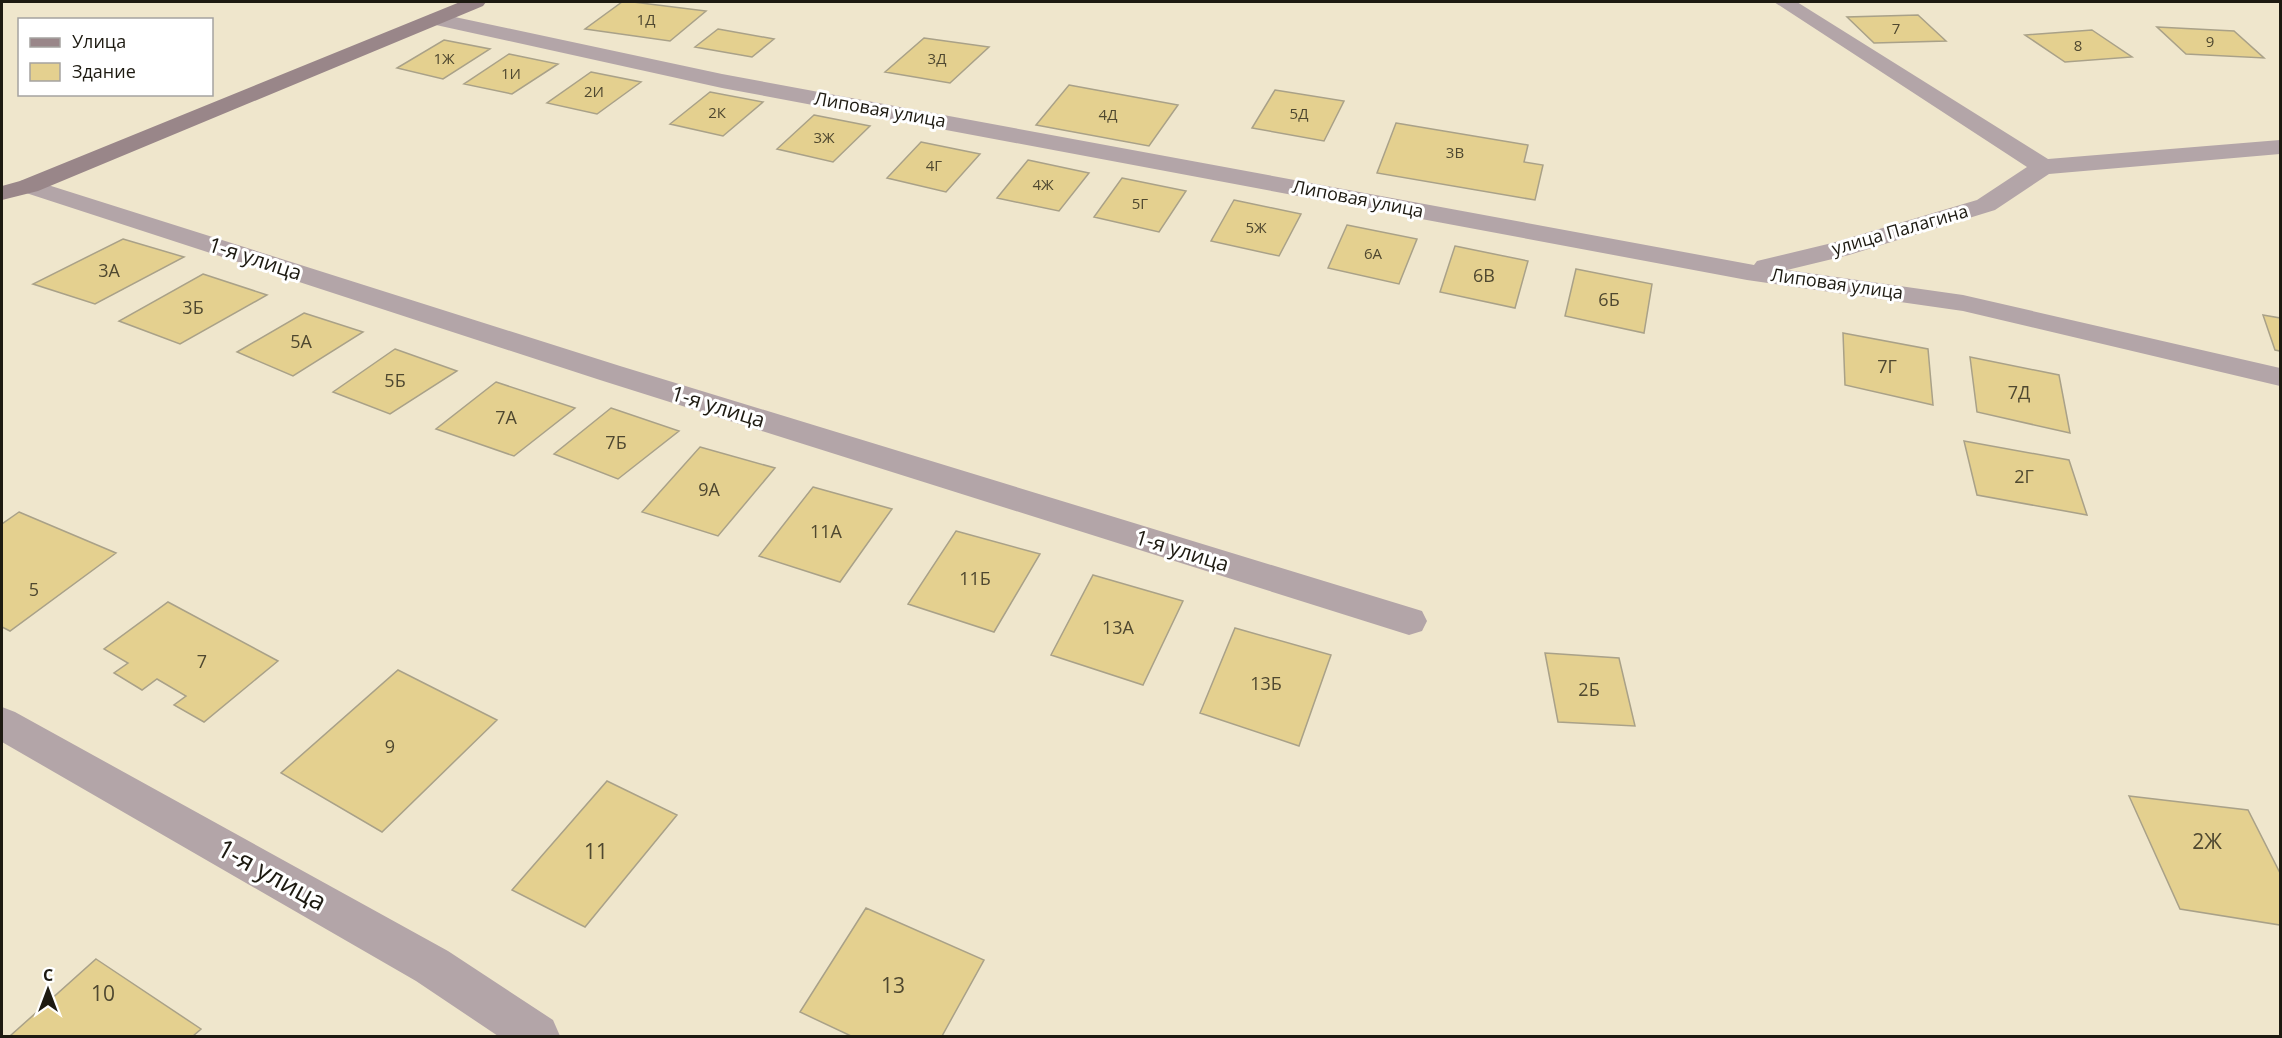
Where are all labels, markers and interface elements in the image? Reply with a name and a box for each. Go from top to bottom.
house number: 1Д [637,9,655,29]
legend [18,18,213,96]
house number: 7 [1892,18,1900,38]
text: Улица [72,29,126,53]
house number: 9 [2206,31,2214,51]
house number: 8 [2074,35,2082,55]
house number: 1Ж [433,48,455,68]
house number: 3Д [928,48,946,68]
text: Здание [72,59,136,83]
house number: 1И [501,63,521,83]
house number: 2И [584,81,604,101]
street label: Липовая улица [813,86,948,132]
house number: 2К [708,102,727,122]
house number: 5Д [1290,103,1308,123]
house number: 4Д [1099,104,1117,124]
house number: 3Ж [813,127,835,147]
house number: 3В [1446,142,1464,162]
house number: 4Г [926,155,942,175]
house number: 4Ж [1032,174,1054,194]
street label: Липовая улица [1291,174,1426,222]
house number: 5Г [1132,193,1148,213]
street label: улица Палагина [1829,198,1971,260]
house number: 5Ж [1245,217,1267,237]
street label: 1-я улица [205,230,306,286]
house number: 6А [1364,243,1383,263]
house number: 3А [98,258,120,282]
street label: Липовая улица [1770,262,1905,304]
house number: 6В [1473,263,1495,287]
house number: 6Б [1598,287,1620,311]
house number: 3Б [182,295,204,319]
house number: 5А [290,329,312,353]
house number: 7Г [1877,354,1897,378]
house number: 5Б [384,368,406,392]
street label: 1-я улица [668,379,769,434]
house number: 7Д [2008,380,2030,404]
house number: 7А [495,405,517,429]
house number: 7Б [605,430,627,454]
house number: 2Г [2014,464,2034,488]
house number: 9А [698,477,720,501]
house number: 11А [810,519,843,543]
street label: 1-я улица [1132,523,1233,578]
house number: 11Б [959,566,991,590]
house number: 5 [29,577,39,601]
house number: 13А [1102,615,1135,639]
house number: 7 [197,649,207,673]
house number: 13Б [1250,671,1282,695]
house number: 2Б [1578,677,1600,701]
house number: 9 [385,734,395,758]
house number: 2Ж [2192,827,2222,855]
street label: 1-я улица [211,829,333,919]
house number: 11 [584,837,608,865]
north arrow [18,960,78,1020]
text: С [43,964,53,986]
house number: 13 [881,971,905,999]
house number: 10 [91,979,115,1007]

